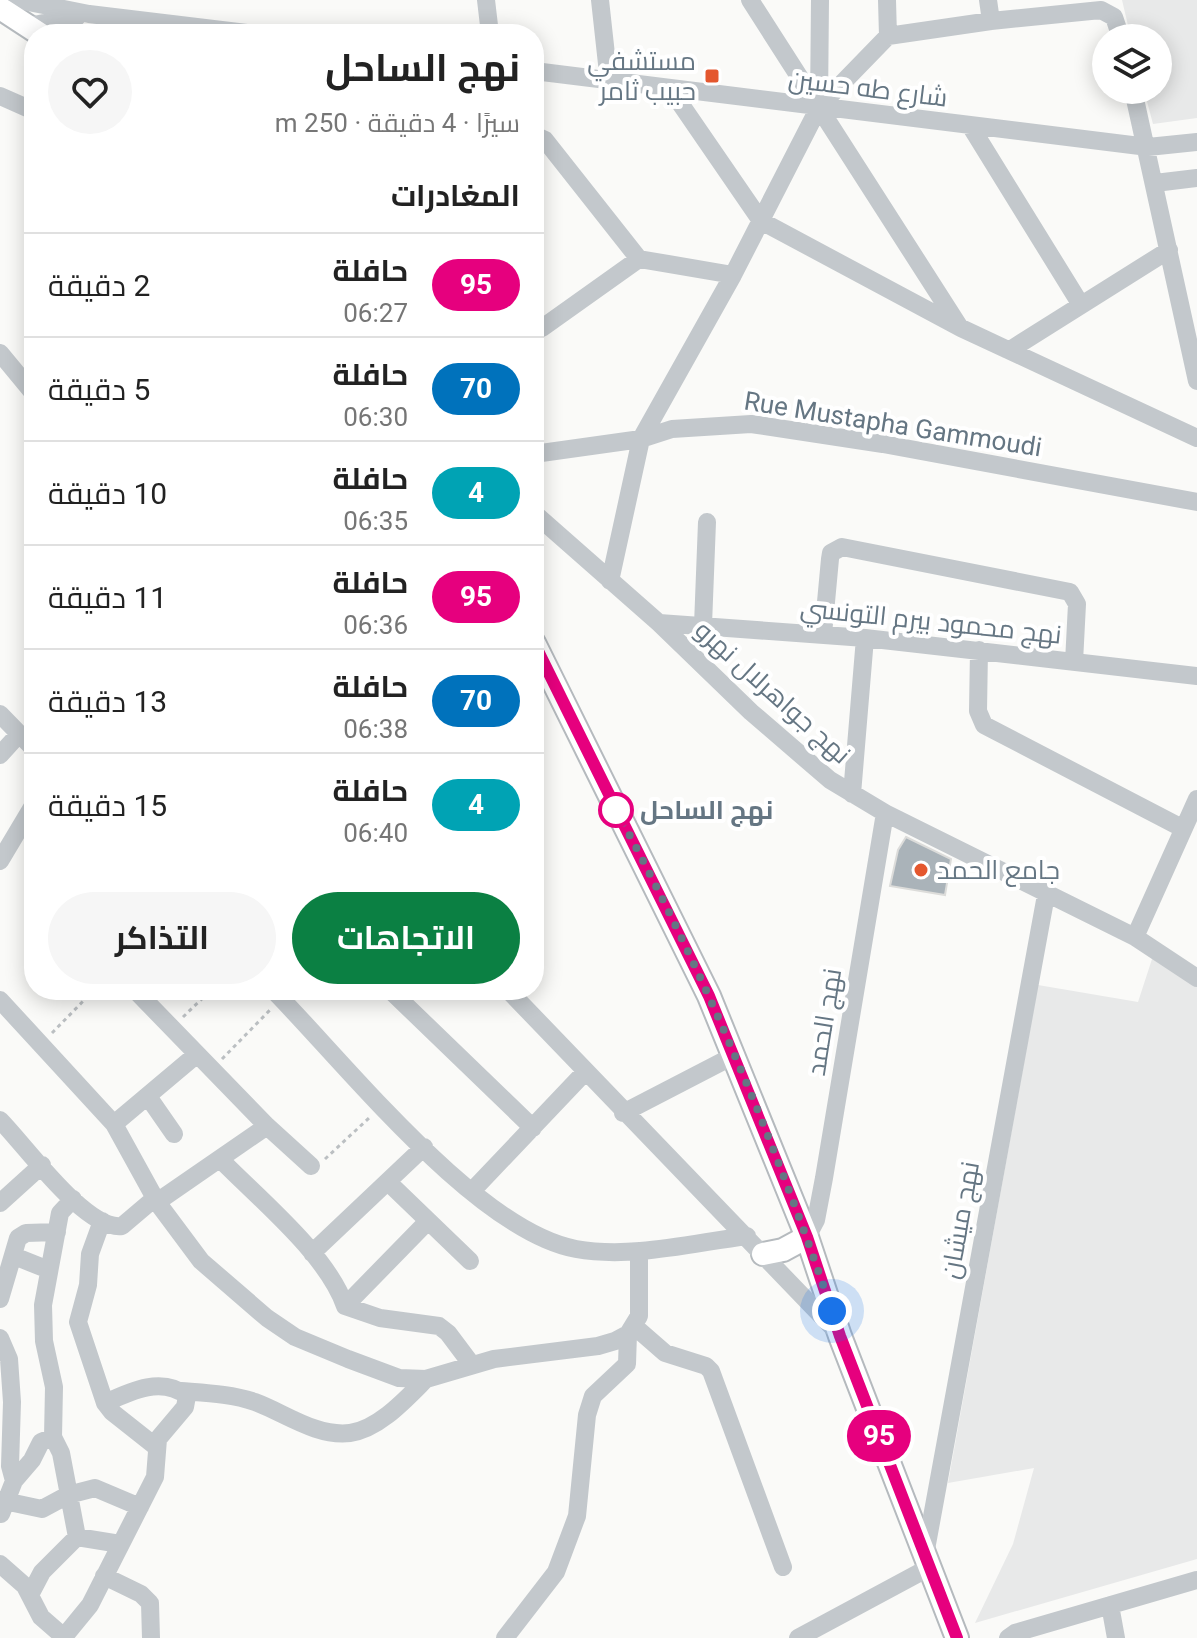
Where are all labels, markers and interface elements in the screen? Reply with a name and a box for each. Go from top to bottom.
map controls [1092,24,1172,104]
button: layers [1092,24,1172,104]
text: نهج الساحل [325,46,520,90]
place label: مستشفي حبيب ثامر [587,46,696,106]
button: heart [48,50,132,134]
street label: شارع طه حسين [786,63,949,115]
marker: مستشفي حبيب ثامر [703,67,721,85]
text: سيرًا · 4 دقيقة · 250 m [275,108,520,138]
text: المغادرات [391,178,520,213]
text: حافلة [333,253,408,288]
text: 2 دقيقة [48,268,150,303]
text: 95 [460,268,492,301]
text: 06:27 [343,298,408,328]
text: حافلة [333,357,408,392]
text: 5 دقيقة [48,372,150,407]
text: 70 [460,372,492,405]
street label: Rue Mustapha Gammoudi [742,386,1044,462]
text: 06:30 [343,402,408,432]
text: حافلة [333,461,408,496]
text: 10 دقيقة [48,476,167,511]
text: 4 [468,476,484,509]
text: 06:35 [343,506,408,536]
text: حافلة [333,565,408,600]
text: 11 دقيقة [48,580,167,615]
text: 95 [460,580,492,613]
street label: نهج محمود بيرم التونسي [798,592,1063,654]
text: 06:36 [343,610,408,640]
street label: نهج جواهرلال نهرو [688,614,857,771]
text: حافلة [333,669,408,704]
text: 13 دقيقة [48,684,167,719]
text: 70 [460,684,492,717]
text: 06:38 [343,714,408,744]
text: حافلة [333,773,408,808]
text: 15 دقيقة [48,788,167,823]
text: 4 [468,788,484,821]
marker: نهج الساحل [599,793,633,827]
place label: نهج الساحل [640,795,773,827]
text: 06:40 [343,818,408,848]
place label: جامع الحمد [937,855,1060,887]
marker: جامع الحمد [912,861,930,879]
button: التذاكر [48,892,276,984]
button: الاتجاهات [292,892,520,984]
street label: نهج الحمد [801,966,849,1078]
street label: نهج ميشان [935,1159,987,1281]
your location [812,1291,852,1331]
line badge: 95 [843,1410,915,1462]
text: 95 [863,1419,895,1452]

